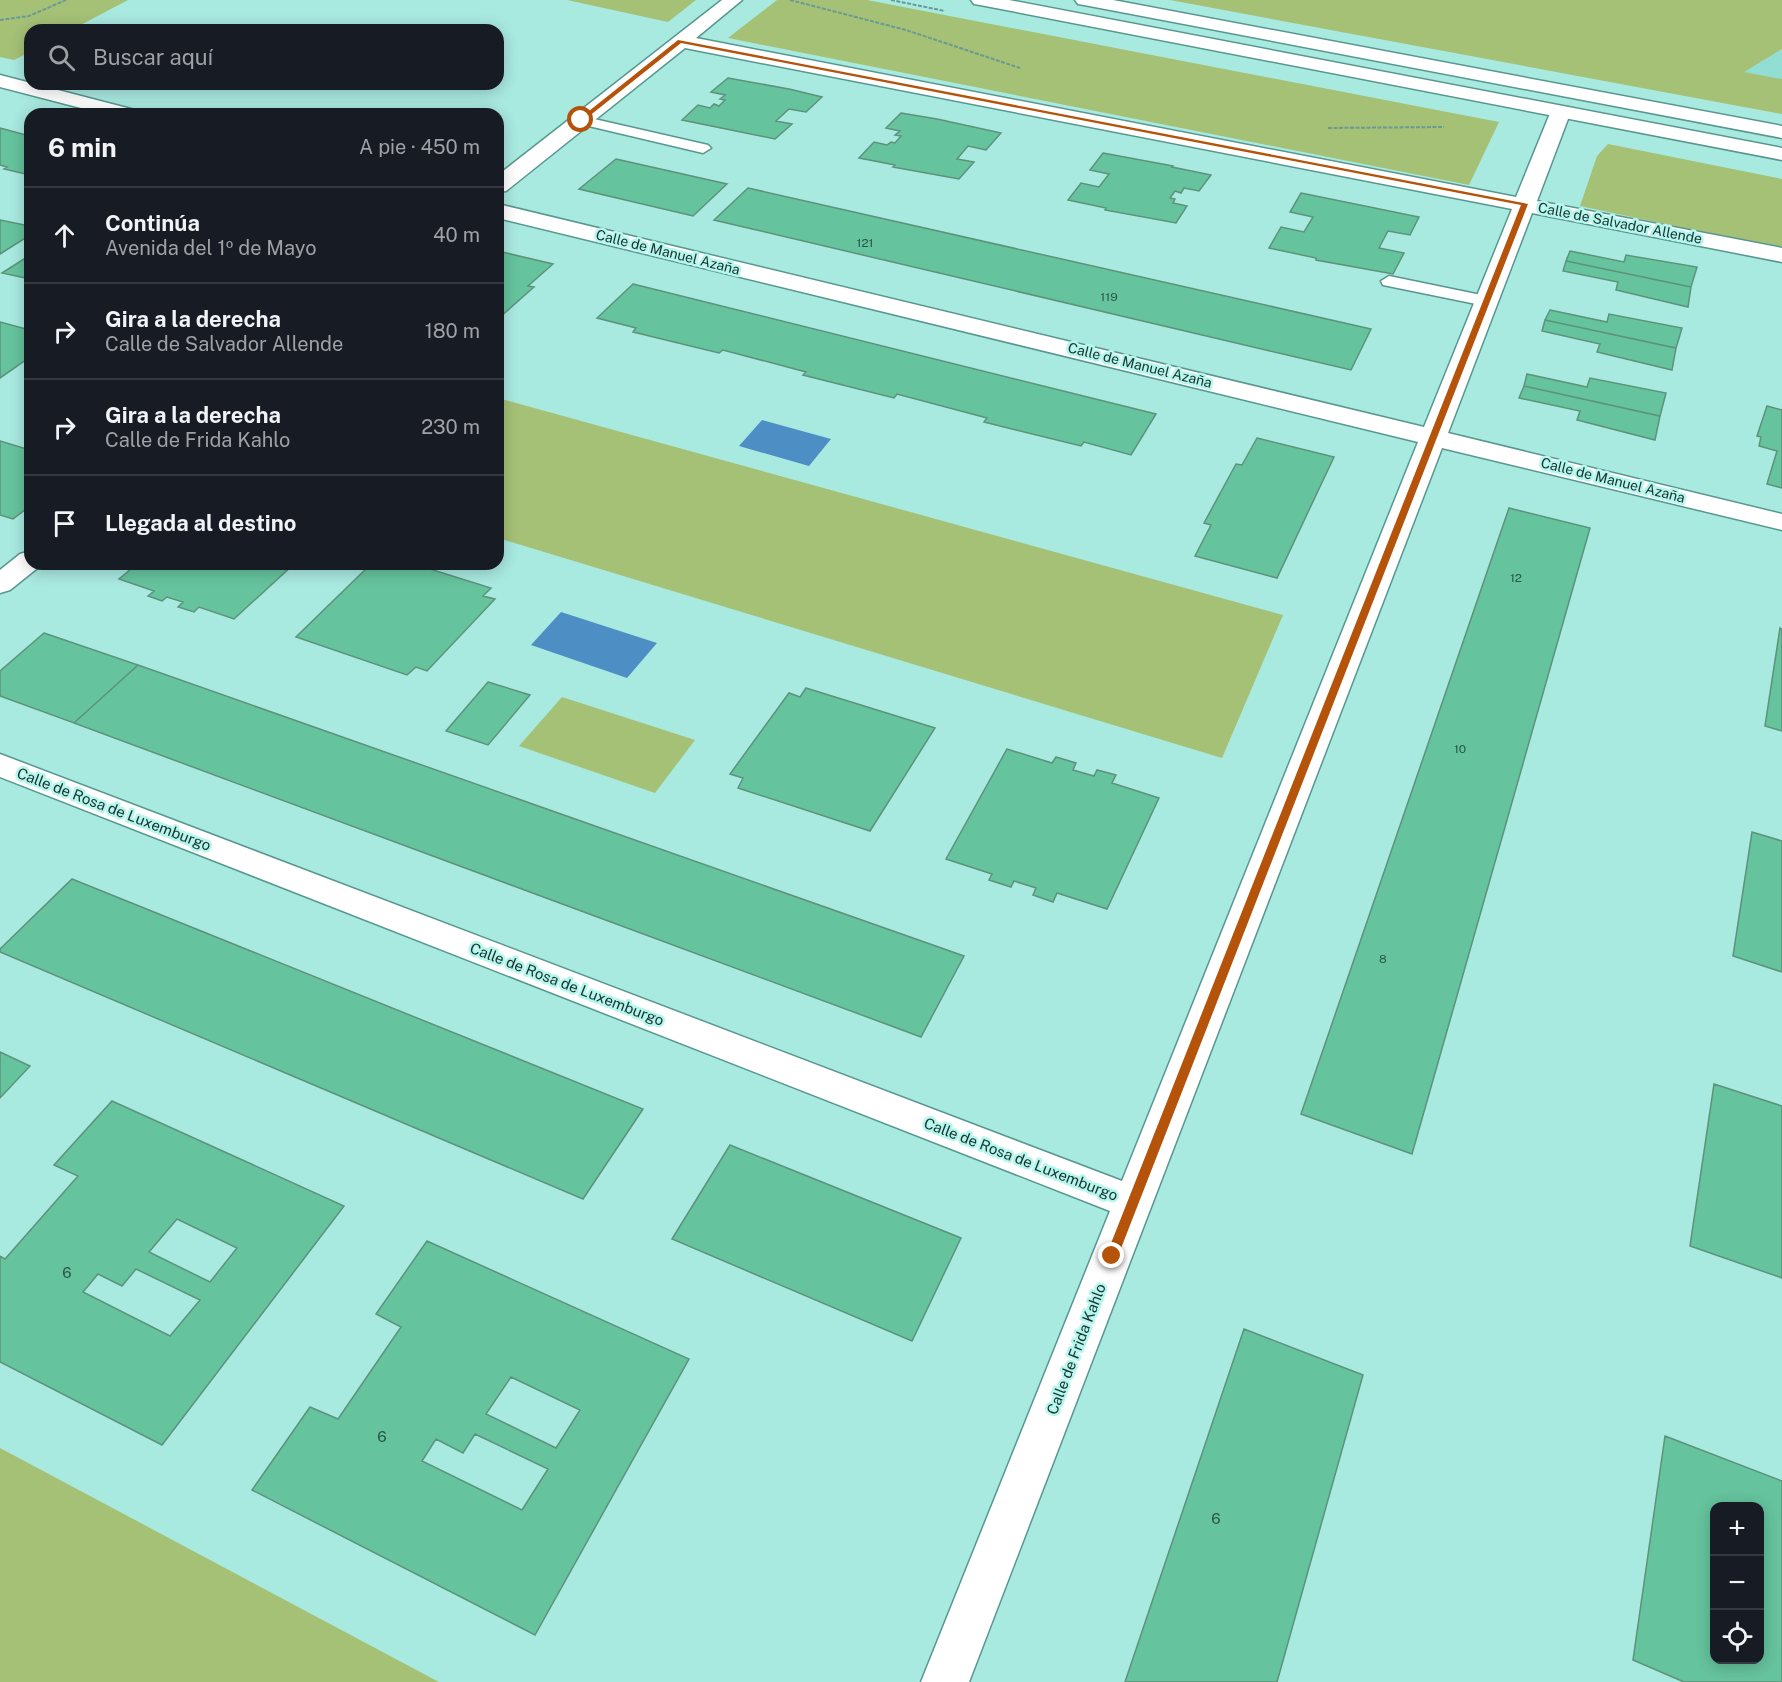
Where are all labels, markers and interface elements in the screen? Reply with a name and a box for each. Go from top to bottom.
search box [24,24,504,90]
icon: search [45,41,78,74]
text: Buscar aquí [93,44,213,70]
route start [567,106,593,132]
text: 6 min [48,132,117,163]
text: A pie · 450 m [359,135,480,159]
street label: Calle de Salvador Allende [1537,199,1703,247]
text: Continúa [105,210,200,236]
icon: ahead [48,219,81,252]
text: 40 m [433,223,480,247]
street label: Calle de Manuel Azaña [594,226,742,278]
text: Avenida del 1º de Mayo [105,236,317,260]
house number: 121 [857,236,873,250]
house number: 119 [1100,290,1118,304]
text: Gira a la derecha [105,306,281,332]
icon: right [48,315,81,348]
text: 180 m [425,319,480,343]
text: Calle de Salvador Allende [105,332,343,356]
street label: Calle de Manuel Azaña [1066,339,1214,391]
text: Gira a la derecha [105,402,281,428]
icon: right [48,411,81,444]
text: 230 m [421,415,480,439]
text: Calle de Frida Kahlo [105,428,290,452]
street label: Calle de Manuel Azaña [1539,454,1687,506]
icon: arrive [48,507,81,540]
text: Llegada al destino [105,510,296,536]
house number: 12 [1510,571,1522,585]
house number: 10 [1454,742,1466,756]
street label: Calle de Rosa de Luxemburgo [15,764,213,854]
street label: Calle de Rosa de Luxemburgo [468,939,666,1029]
house number: 8 [1379,952,1387,966]
street label: Calle de Rosa de Luxemburgo [922,1114,1120,1204]
route end [1098,1242,1124,1268]
house number: 6 [62,1264,72,1281]
street label: Calle de Frida Kahlo [1043,1281,1109,1417]
house number: 6 [377,1428,387,1445]
map controls [1710,1502,1764,1664]
button: + [1710,1502,1764,1556]
house number: 6 [1211,1510,1221,1527]
button: − [1710,1556,1764,1610]
button: locate [1710,1610,1764,1664]

